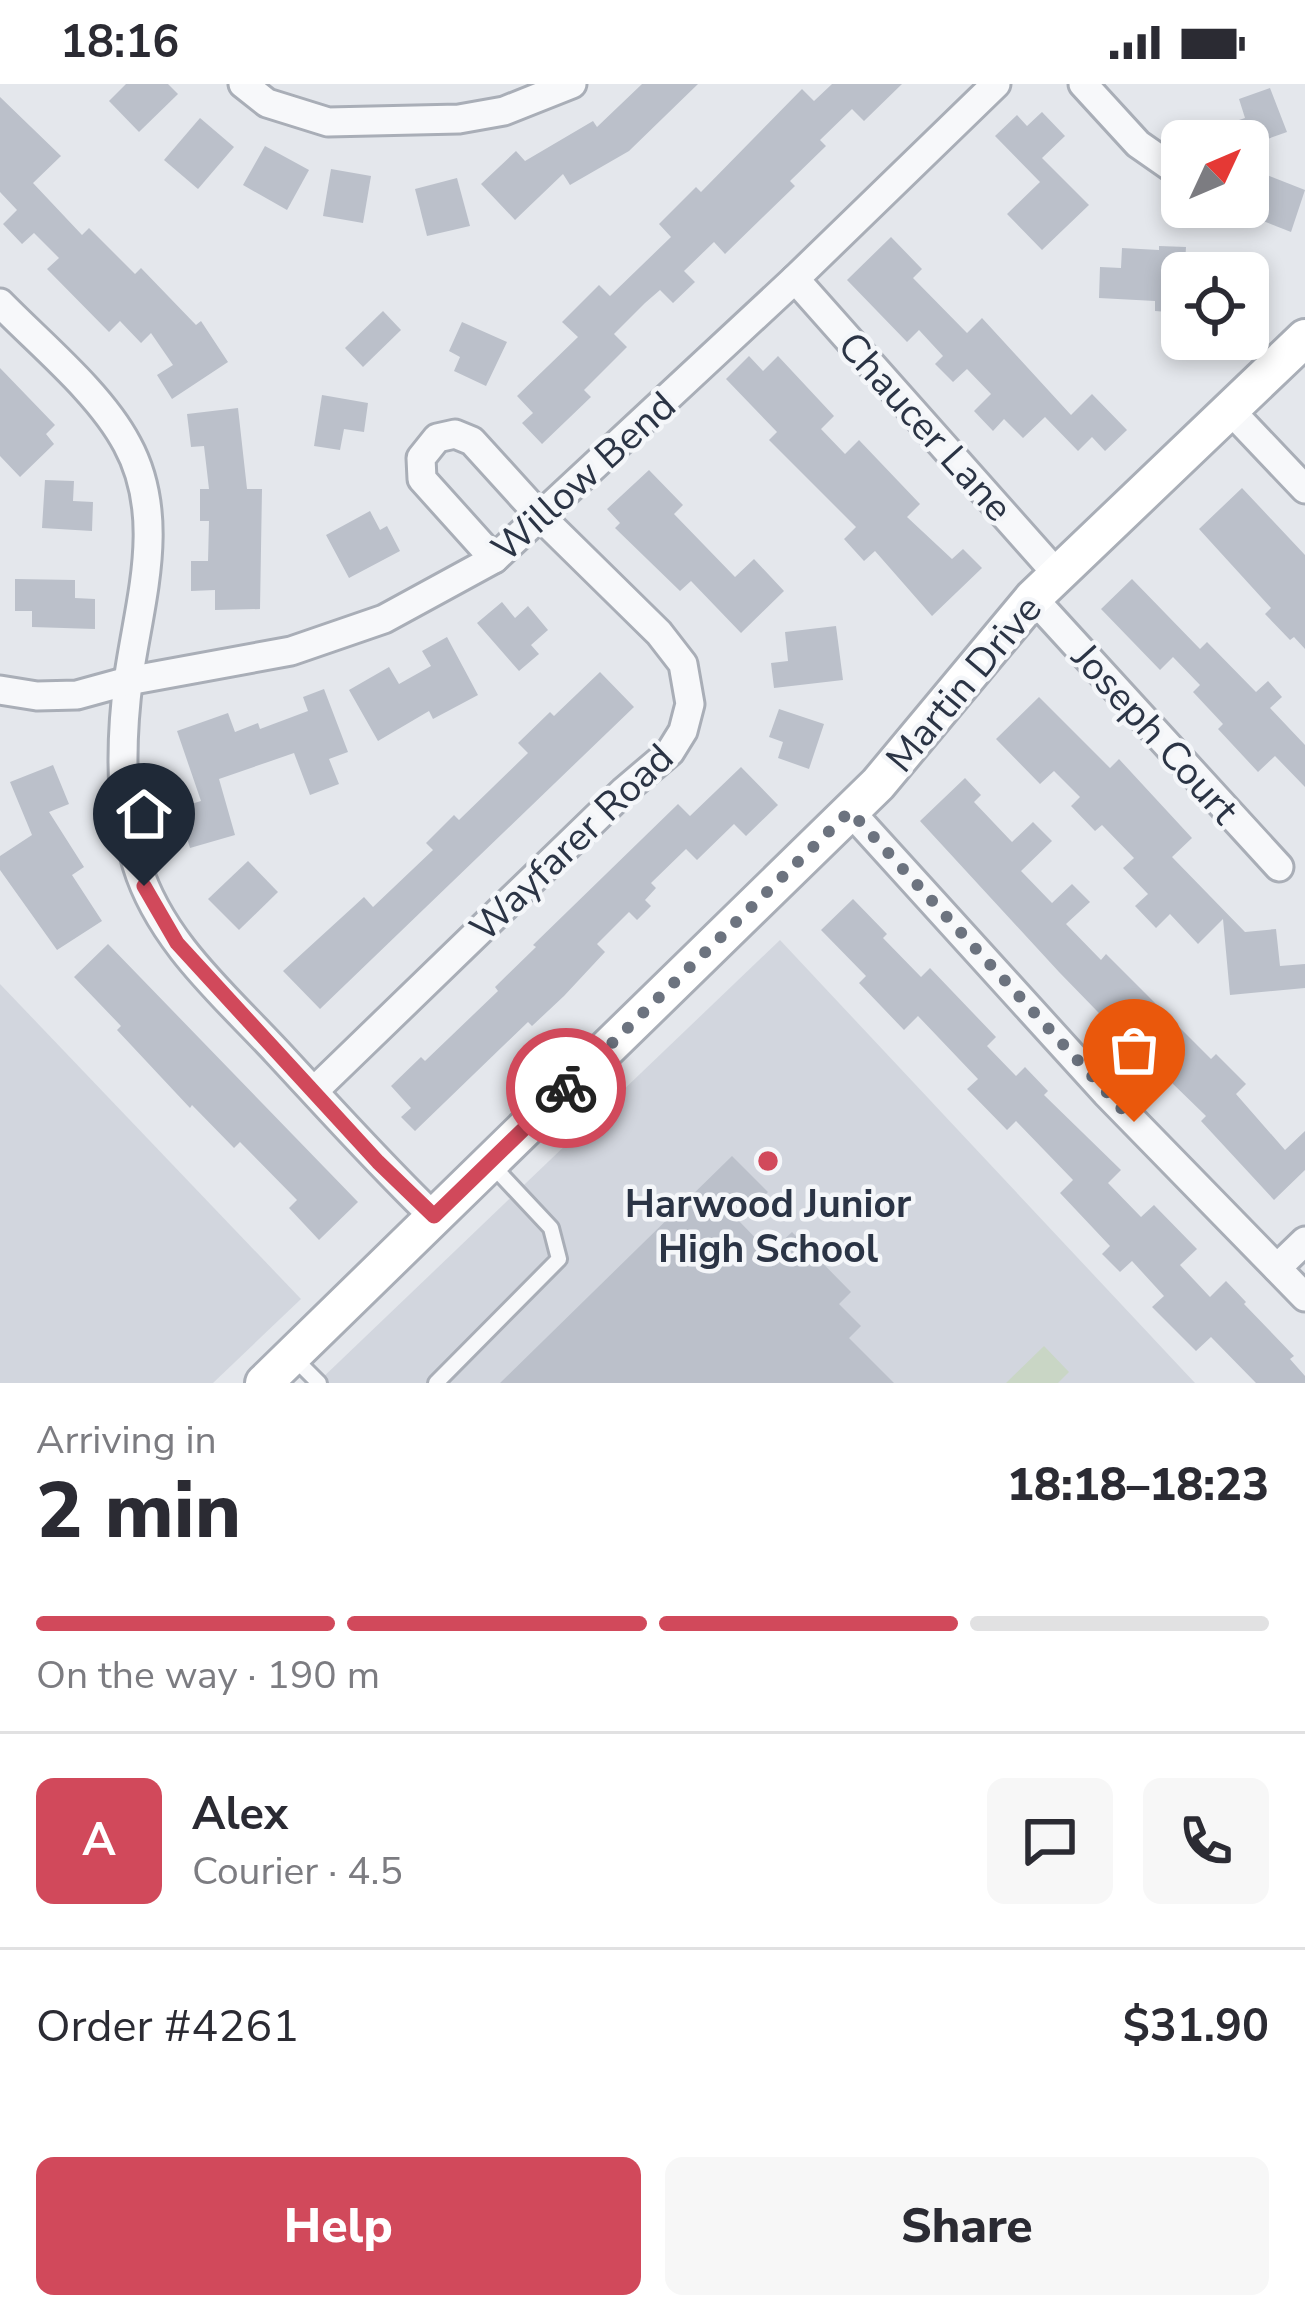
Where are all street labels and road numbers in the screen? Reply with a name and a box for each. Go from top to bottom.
street label: Chaucer Lane [826,321,1024,533]
street label: Willow Bend [480,380,688,574]
street label: Martin Drive [874,584,1054,784]
street label: Joseph Court [1059,632,1250,836]
street label: Wayfarer Road [459,732,685,954]

